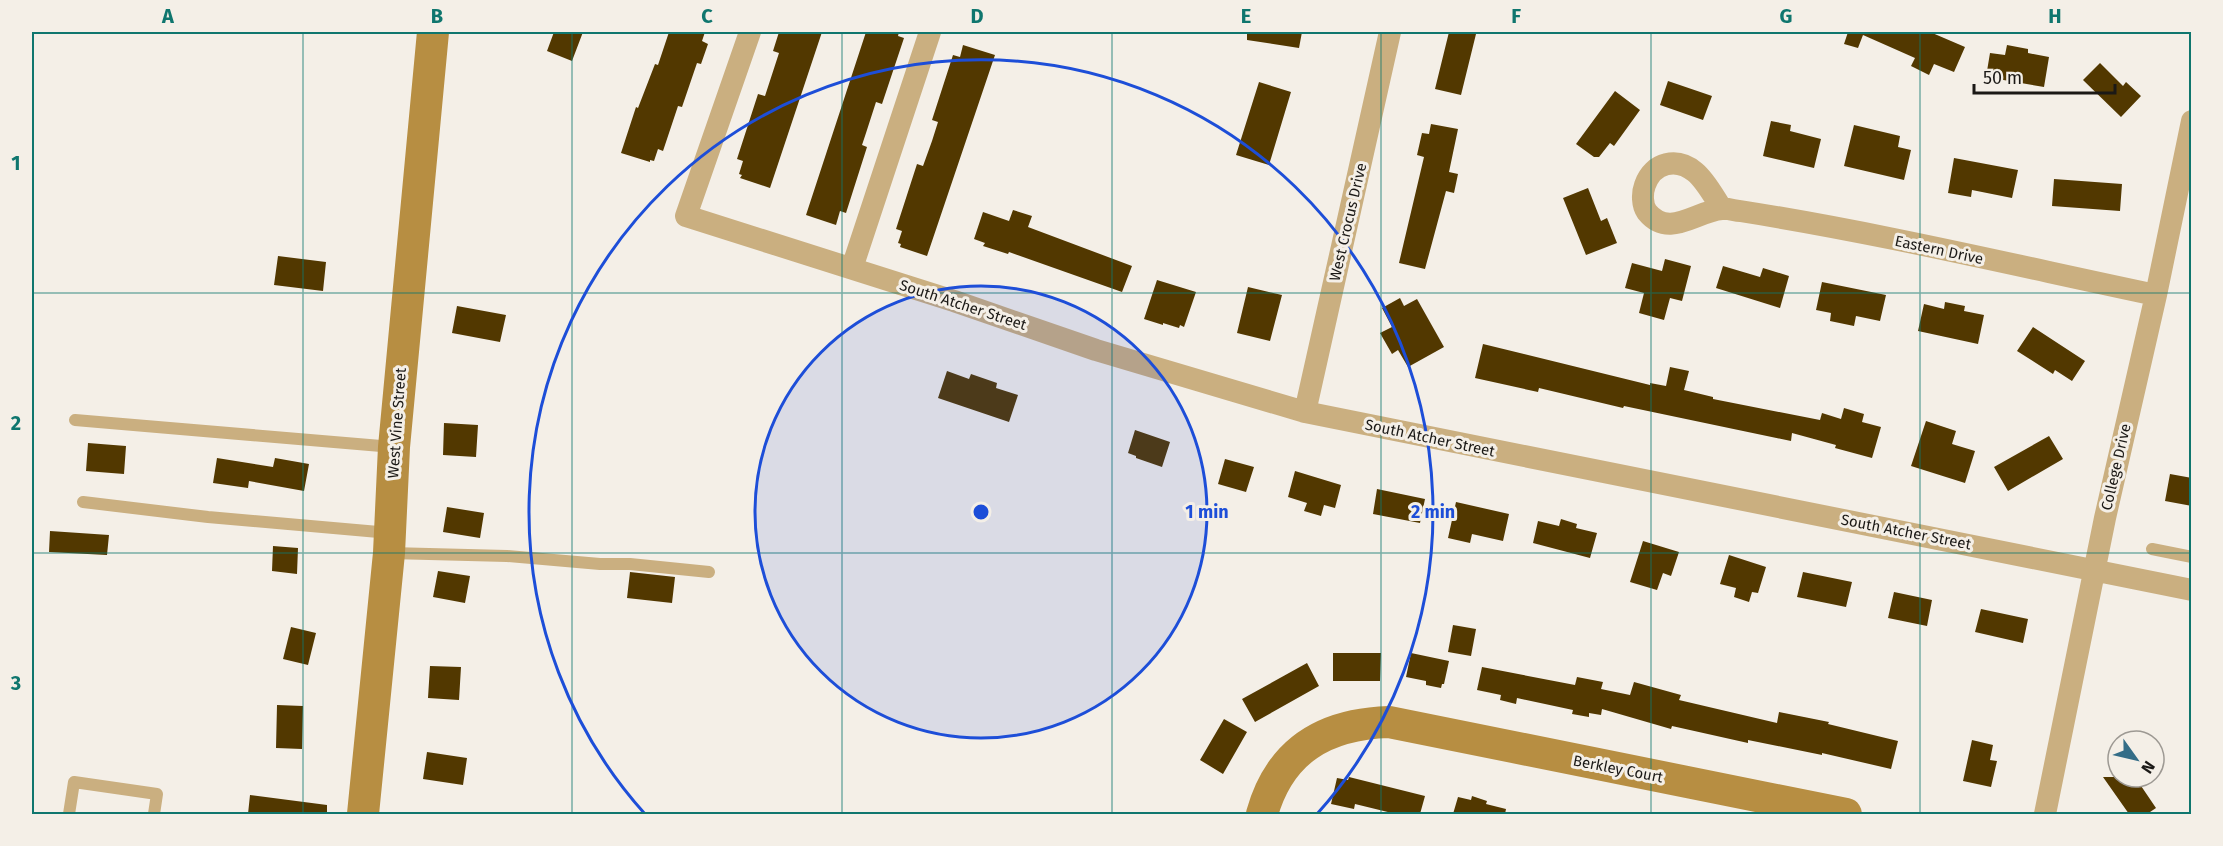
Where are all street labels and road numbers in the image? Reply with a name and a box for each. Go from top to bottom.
street label: West Crocus Drive [1326,161,1370,283]
street label: Eastern Drive [1893,232,1985,268]
street label: South Atcher Street [897,276,1029,334]
street label: West Vine Street [384,366,410,479]
street label: South Atcher Street [1363,415,1497,461]
street label: College Drive [2097,422,2135,512]
street label: South Atcher Street [1839,511,1973,554]
street label: Berkley Court [1571,751,1665,787]

